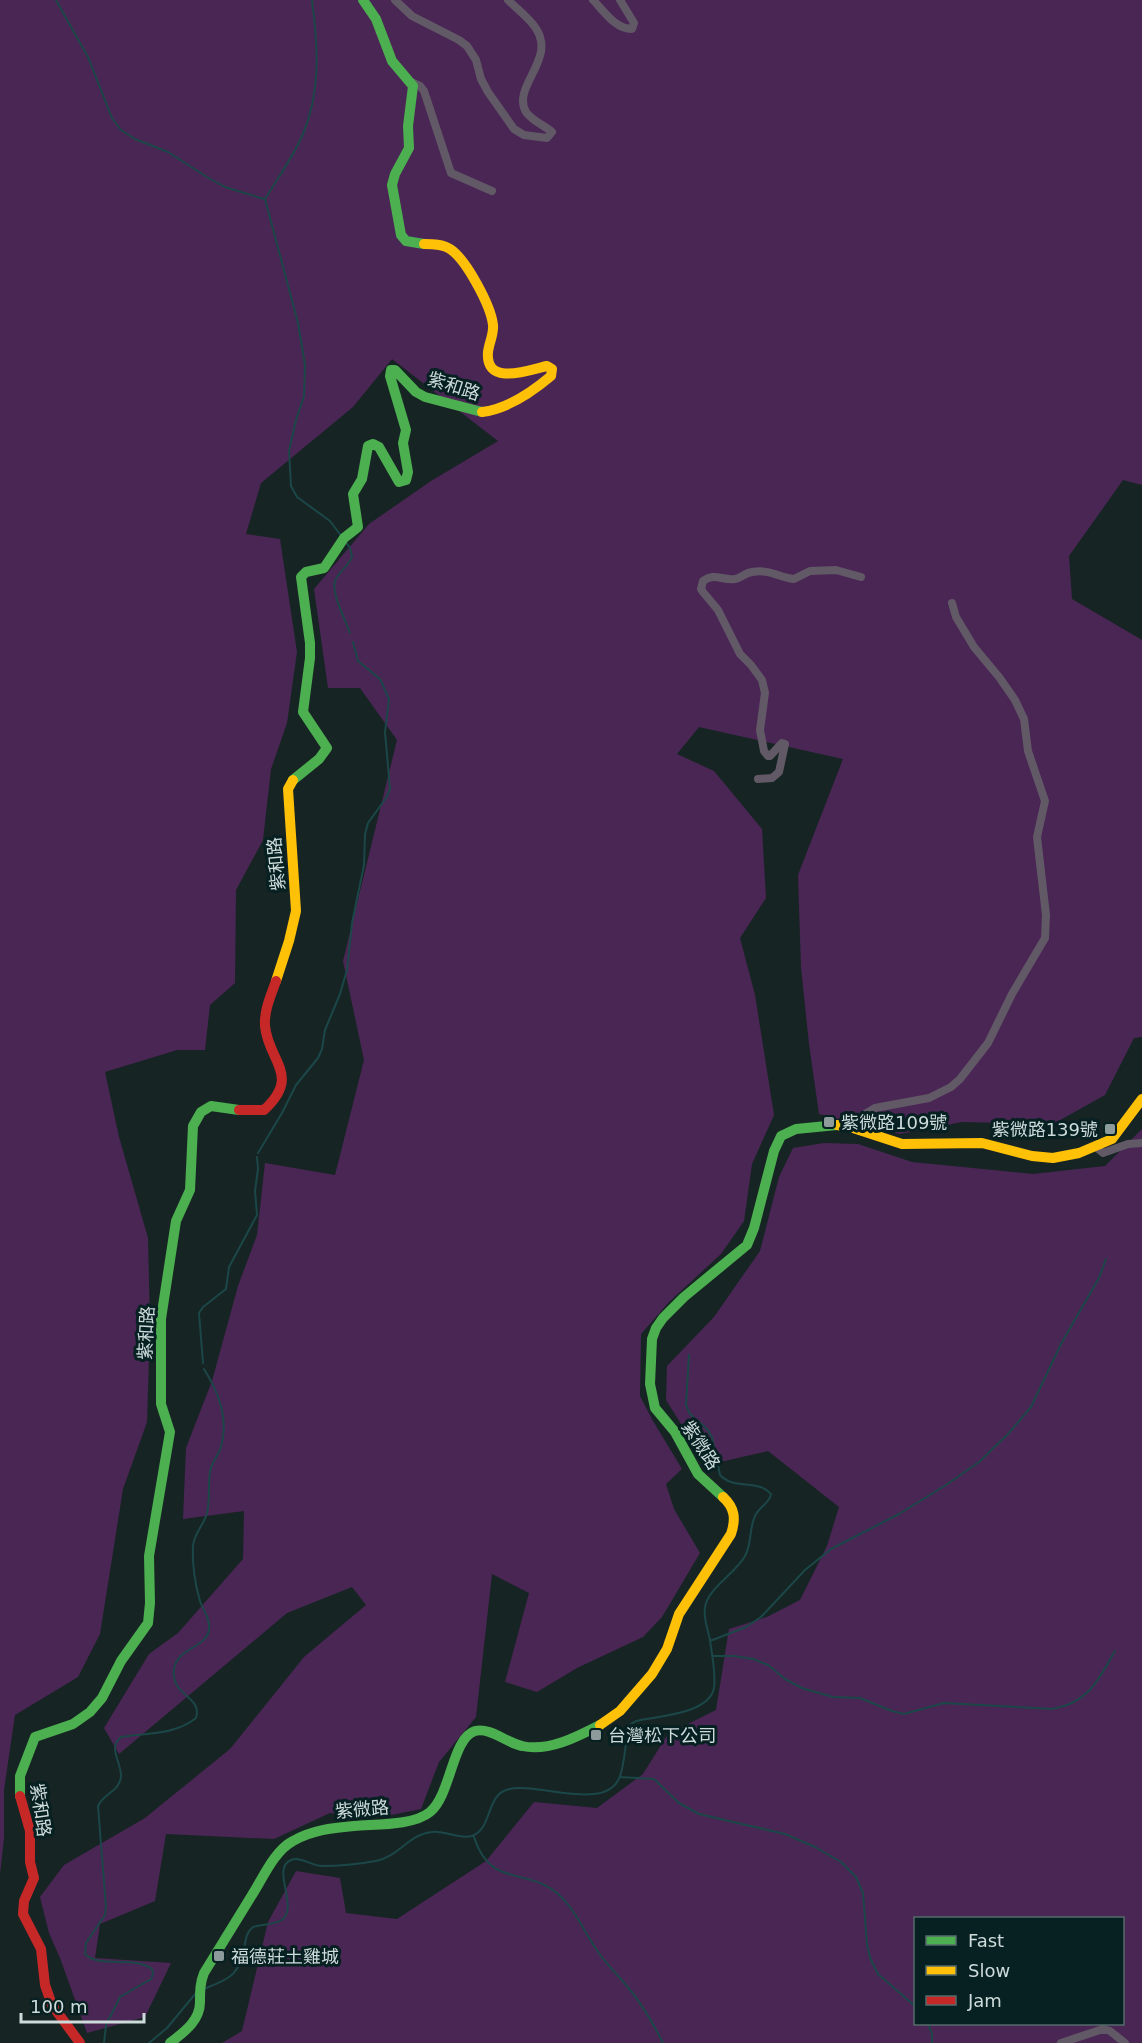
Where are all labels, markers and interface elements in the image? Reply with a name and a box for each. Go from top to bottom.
street label: 紫和路 [425,368,483,404]
street label: 紫和路 [263,836,289,892]
place label: 紫微路109號 [841,1112,947,1133]
marker: 紫微路109號 [822,1115,836,1129]
place label: 紫微路139號 [992,1119,1098,1140]
marker: 紫微路139號 [1103,1122,1117,1136]
street label: 紫和路 [134,1305,158,1361]
street label: 紫微路 [677,1417,725,1473]
place label: 台灣松下公司 [608,1725,716,1746]
marker: 台灣松下公司 [589,1728,603,1742]
street label: 紫和路 [27,1782,55,1838]
street label: 紫微路 [334,1796,390,1822]
legend [914,1917,1124,2025]
text: Fast [968,1930,1004,1951]
place label: 福德莊土雞城 [231,1946,339,1967]
marker: 福德莊土雞城 [212,1949,226,1963]
text: Slow [968,1960,1010,1981]
scale bar [21,1986,144,2024]
text: Jam [967,1990,1002,2011]
text: 100 m [30,1996,88,2017]

